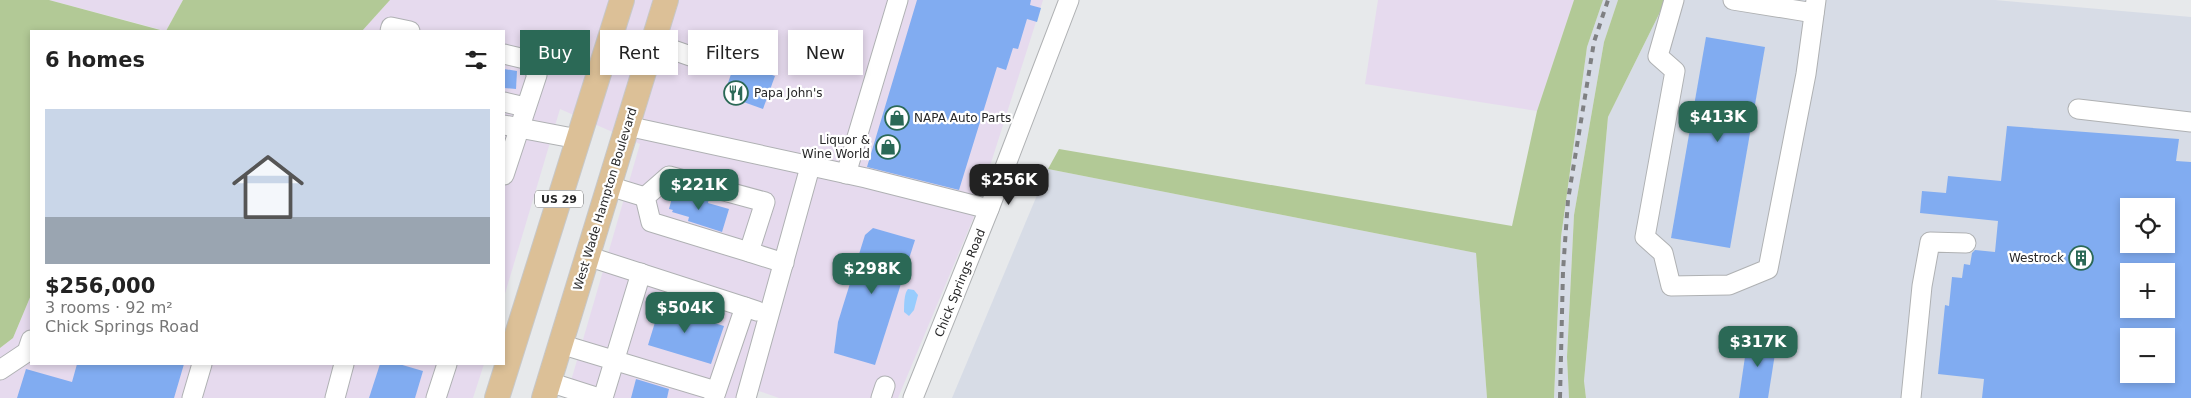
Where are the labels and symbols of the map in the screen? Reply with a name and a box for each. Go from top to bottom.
restaurant icon: Papa John's [723,80,749,106]
place label: Papa John's [754,86,822,100]
pin: $413K [1683,100,1753,143]
shop icon: NAPA Auto Parts [884,105,910,131]
street label: West Wade Hampton Boulevard [570,106,640,292]
place label: NAPA Auto Parts [914,111,1011,125]
place label: Liquor & Wine World [802,133,870,161]
shop icon: Liquor & Wine World [875,134,901,160]
pin: $256K [974,164,1044,206]
pin: $221K [664,168,734,211]
road number: US 29 [535,190,583,208]
street label: Chick Springs Road [932,227,988,339]
building icon: Westrock [2068,245,2094,271]
place label: Westrock [2009,251,2064,265]
pin: $298K [837,252,907,295]
pin: $504K [650,292,720,334]
pin: $317K [1723,326,1793,368]

